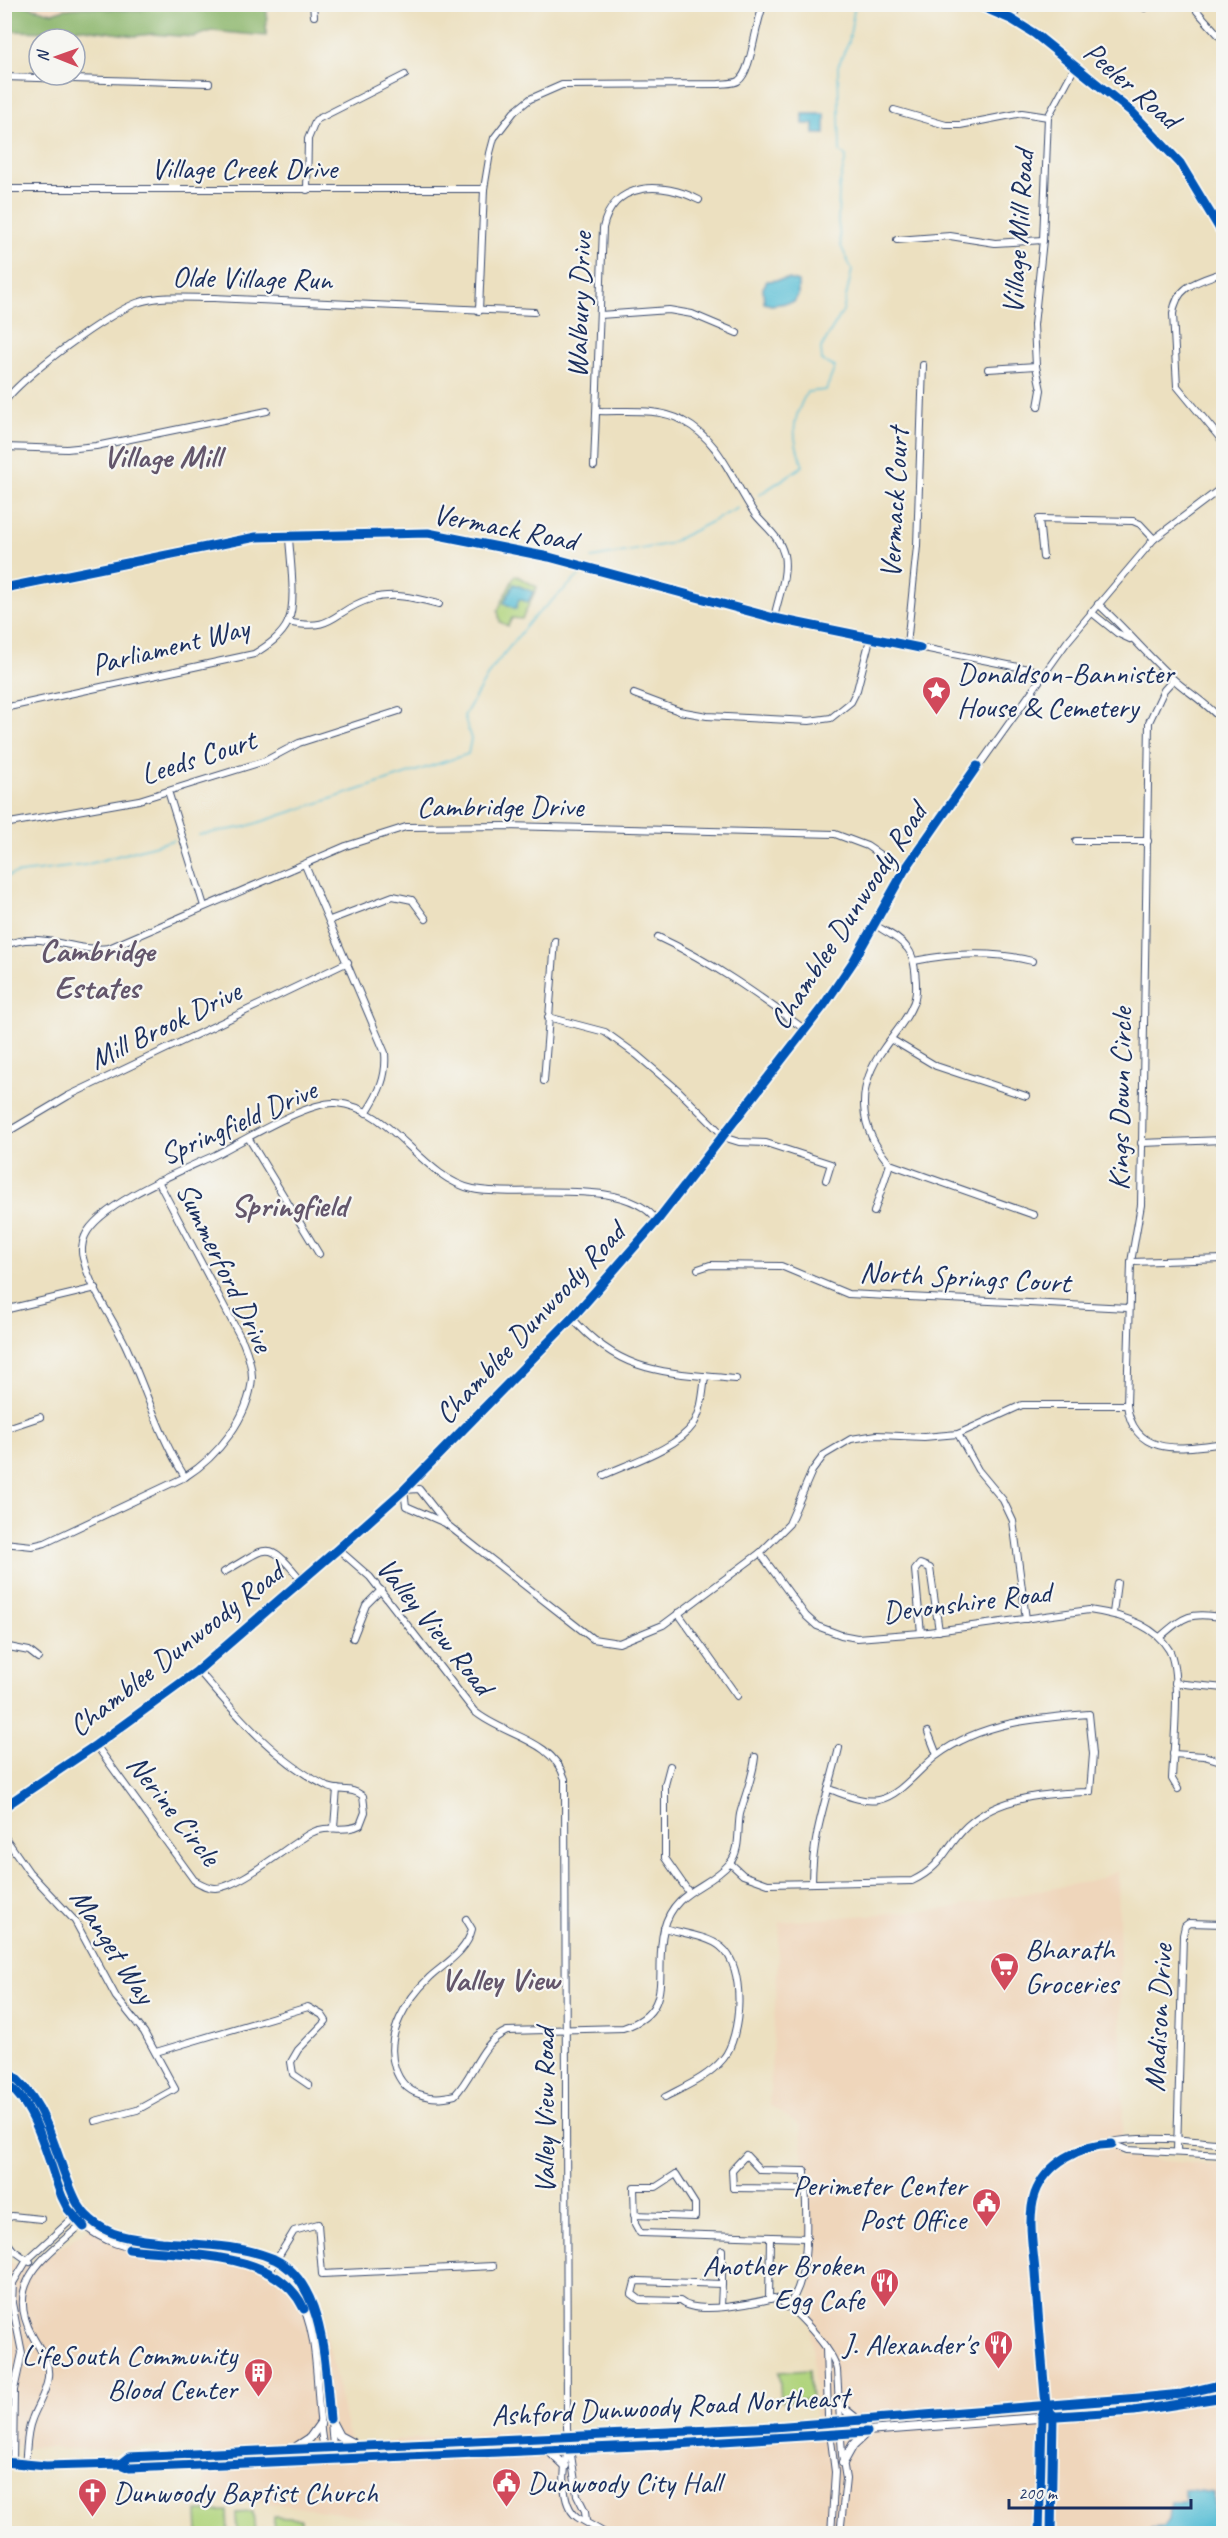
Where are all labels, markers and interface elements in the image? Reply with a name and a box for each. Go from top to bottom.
north arrow [27,27,87,87]
street label: Peeler Road [1076,33,1191,140]
text: N [33,49,53,62]
street label: Village Mill Road [993,144,1043,315]
street label: Village Creek Drive [151,149,339,187]
street label: Walbury Drive [557,229,601,378]
street label: Olde Village Run [172,258,334,298]
street label: Vermack Court [871,423,917,579]
district label: Village Mill [103,436,227,477]
street label: Vermack Road [430,494,584,560]
street label: Parliament Way [87,607,255,684]
place label: Donaldson-Bannister House & Cemetery [957,654,1176,726]
place icon: Donaldson-Bannister House & Cemetery [920,674,952,716]
street label: Leeds Court [136,720,263,793]
street label: Cambridge Drive [417,787,586,825]
street label: Chamblee Dunwoody Road [761,792,938,1036]
district label: Cambridge Estates [40,930,157,1008]
street label: Mill Brook Drive [83,971,249,1078]
street label: Kings Down Circle [1099,1005,1141,1191]
street label: Springfield Drive [154,1070,324,1173]
street label: Summerford Drive [168,1176,283,1360]
district label: Springfield [231,1185,352,1226]
street label: Chamblee Dunwoody Road [427,1211,636,1432]
street label: North Springs Court [859,1253,1074,1302]
street label: Valley View Road [368,1549,505,1706]
street label: Chamblee Dunwoody Road [61,1551,294,1745]
street label: Devonshire Road [881,1572,1058,1631]
street label: Nerine Circle [119,1747,231,1875]
street label: Manget Way [62,1881,166,2013]
place label: Bharath Groceries [1025,1930,1120,2002]
street label: Madison Drive [1135,1941,1181,2093]
supermarket icon: Bharath Groceries [988,1950,1020,1992]
district label: Valley View [441,1959,563,2000]
street label: Valley View Road [525,2024,563,2194]
place label: Perimeter Center Post Office [793,2166,969,2238]
public building icon: Perimeter Center Post Office [971,2186,1003,2228]
place label: Another Broken Egg Cafe [703,2246,866,2318]
restaurant icon: Another Broken Egg Cafe [869,2266,901,2308]
place label: J. Alexander's [841,2325,980,2363]
restaurant icon: J. Alexander's [982,2328,1014,2370]
place label: LifeSouth Community Blood Center [22,2336,239,2408]
building icon: LifeSouth Community Blood Center [242,2356,274,2398]
street label: Ashford Dunwoody Road Northeast [490,2377,854,2434]
place label: Dunwoody City Hall [527,2463,726,2501]
public building icon: Dunwoody City Hall [490,2466,522,2508]
scale bar [1009,2472,1190,2510]
place label: Dunwoody Baptist Church [113,2473,378,2511]
church icon: Dunwoody Baptist Church [76,2476,108,2518]
text: 200 m [1018,2482,1059,2504]

